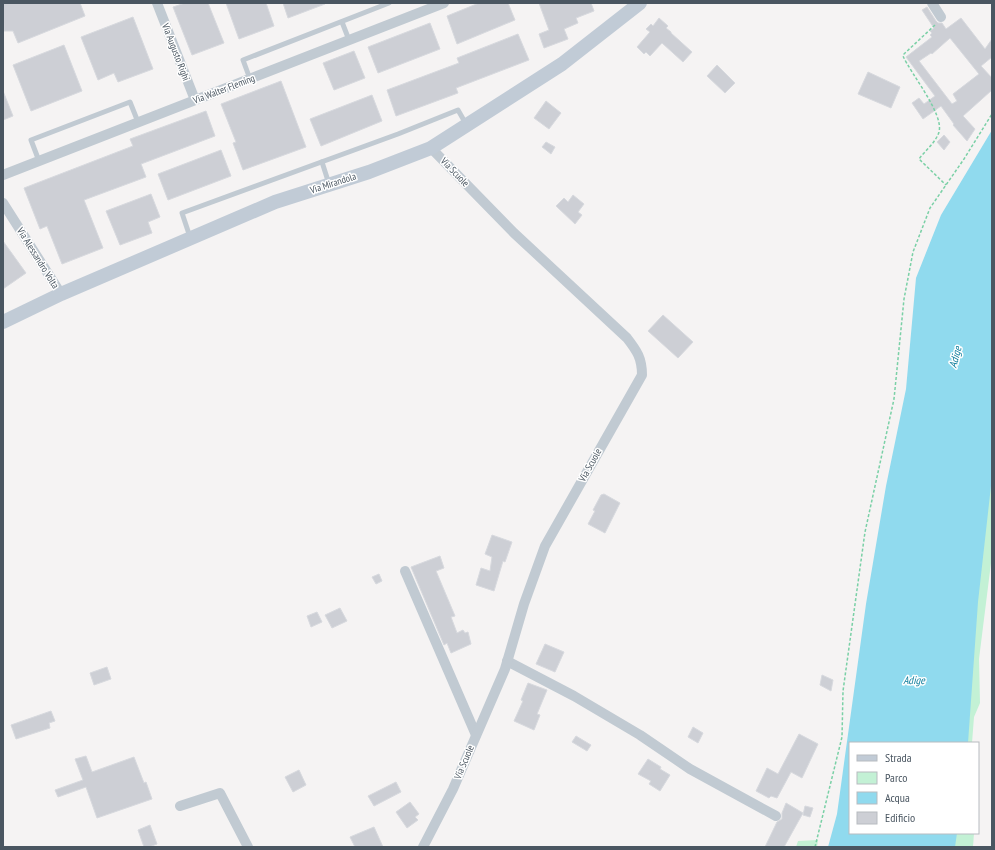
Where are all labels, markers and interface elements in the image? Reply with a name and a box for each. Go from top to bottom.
street label: Via Augusto Righi [159,20,193,83]
street label: Via Walter Fleming [190,71,257,107]
street label: Via Scuole [437,154,472,189]
street label: Via Mirandola [307,169,358,197]
street label: Via Alessandro Volta [13,224,62,291]
water label: Adige [946,343,965,369]
street label: Via Scuole [575,446,604,485]
water label: Adige [903,673,926,687]
legend [849,742,979,834]
street label: Via Scuole [451,743,477,782]
text: Strada [885,750,912,765]
text: Parco [885,770,907,785]
text: Acqua [885,790,910,805]
text: Edificio [885,810,915,825]

